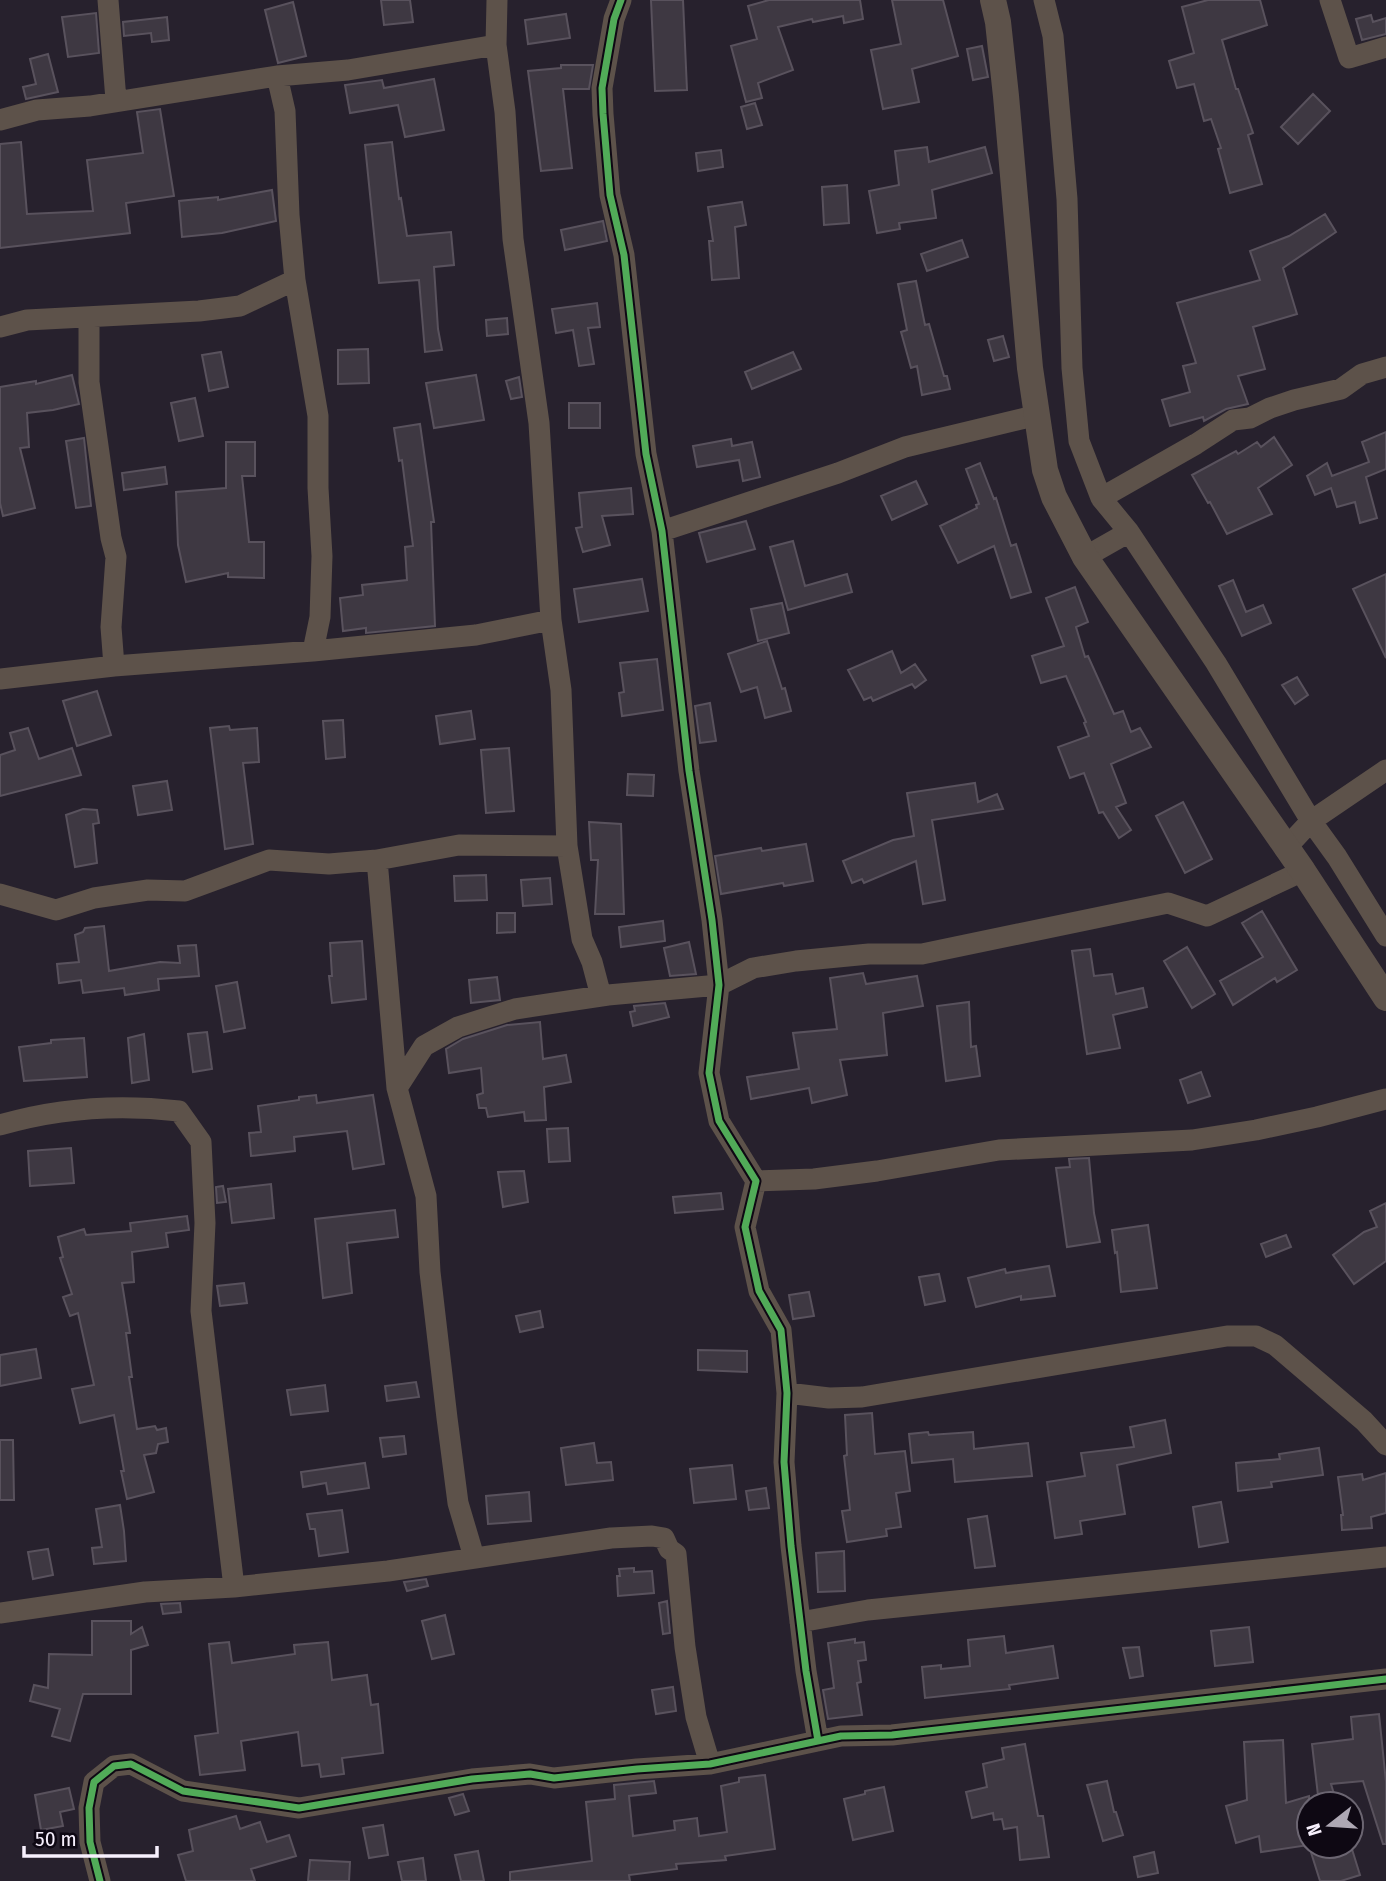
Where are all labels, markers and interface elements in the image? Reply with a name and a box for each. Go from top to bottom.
north arrow [1295,1790,1365,1860]
scale bar [24,1814,158,1858]
text: N [1302,1821,1327,1839]
text: 50 m [35,1826,77,1852]

